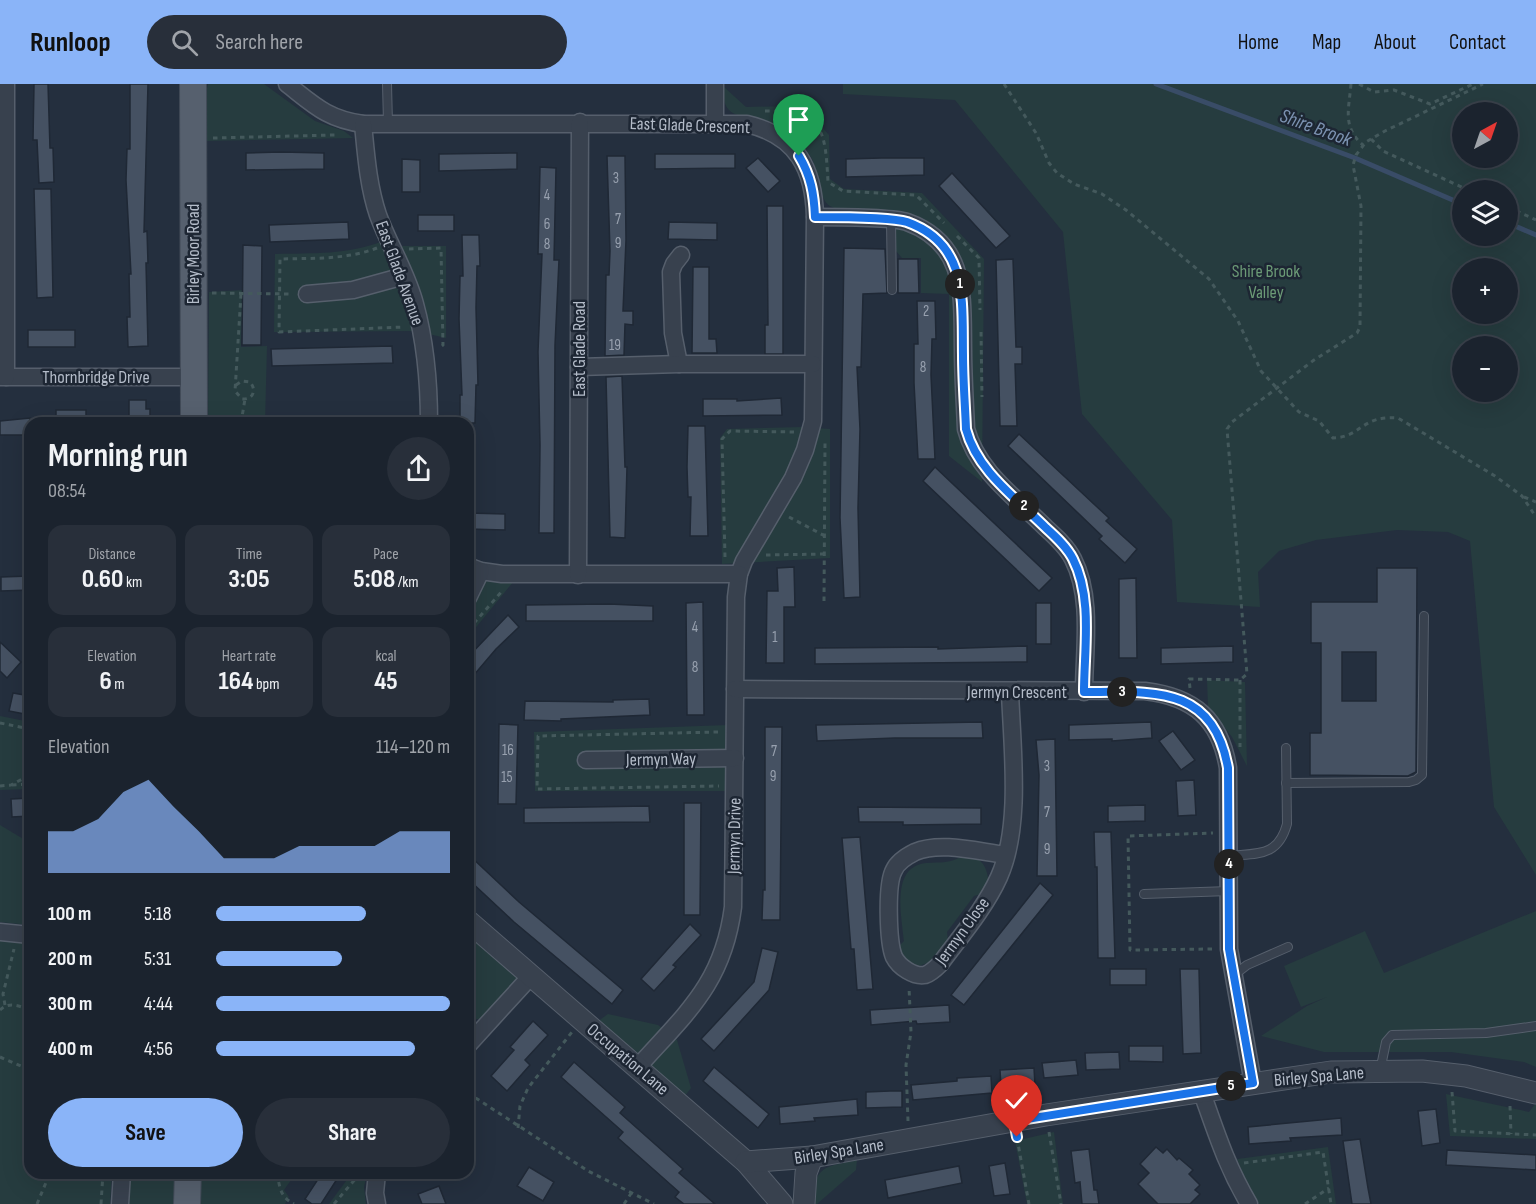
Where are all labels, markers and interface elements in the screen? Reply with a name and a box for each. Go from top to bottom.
search box [147,15,567,69]
text: Runloop [30,26,111,59]
icon: search [168,26,201,59]
text: Search here [216,29,303,56]
text: Home [1238,30,1279,55]
text: Map [1312,30,1341,55]
text: About [1374,30,1416,55]
text: Contact [1449,30,1506,55]
pin [773,94,824,156]
north arrow [1452,102,1518,168]
map controls [1452,102,1518,402]
icon: arrive [782,103,815,136]
water label: Shire Brook [1277,104,1355,152]
street label: East Glade Crescent [629,113,751,138]
house number: 3 [613,169,619,188]
button: layers [1452,180,1518,246]
house number: 4 [544,186,550,205]
street label: Birley Moor Road [183,204,204,304]
house number: 7 [615,210,621,229]
house number: 6 [544,215,550,234]
street label: East Glade Avenue [371,218,428,328]
house number: 9 [615,234,621,253]
house number: 8 [544,235,550,254]
button: + [1452,258,1518,324]
park label: Shire Brook Valley [1232,261,1300,303]
pin: 1 [945,269,975,299]
text: 1 [957,274,963,293]
street label: East Glade Road [569,301,590,397]
house number: 2 [923,302,929,321]
house number: 19 [609,336,621,355]
button: − [1452,336,1518,402]
house number: 8 [920,358,926,377]
street label: Thornbridge Drive [42,367,150,388]
text: Morning run [48,436,188,476]
button: share [387,437,450,500]
text: 08:54 [48,479,86,503]
pin: 2 [1009,491,1039,521]
text: 2 [1020,496,1028,515]
text: Distance [88,545,136,564]
text: Time [236,545,262,564]
text: Pace [373,545,399,564]
text: 0.60 [82,564,123,595]
text: 3:05 [228,564,270,595]
text: 5:08 [353,564,395,595]
text: km [123,573,142,592]
text: /km [395,573,419,592]
house number: 4 [692,618,698,637]
house number: 1 [772,628,778,647]
text: Elevation [87,647,137,666]
text: Heart rate [222,647,276,666]
text: kcal [375,647,397,666]
house number: 8 [692,658,698,677]
text: 6 [99,666,112,697]
text: 164 [219,666,253,697]
text: 45 [374,666,398,697]
text: m [112,675,125,694]
text: bpm [253,675,279,694]
pin: 3 [1107,677,1137,707]
street label: Jermyn Crescent [966,682,1068,703]
text: 3 [1118,682,1126,701]
text: Elevation [48,735,110,759]
text: 114–120 m [376,735,450,759]
house number: 16 [502,741,514,760]
house number: 7 [771,742,777,761]
street label: Jermyn Way [625,748,696,771]
house number: 3 [1044,757,1050,776]
house number: 9 [770,767,776,786]
house number: 15 [501,768,513,787]
street label: Jermyn Drive [723,798,746,875]
house number: 7 [1044,803,1050,822]
house number: 9 [1044,840,1050,859]
pin: 4 [1214,849,1244,879]
text: 4 [1225,854,1233,873]
street label: Jermyn Close [930,893,994,970]
text: 100 m [48,902,91,926]
text: 5:18 [144,902,172,926]
text: 200 m [48,947,92,971]
text: 5:31 [144,947,171,971]
text: 300 m [48,992,92,1016]
text: 4:44 [144,992,173,1016]
street label: Occupation Lane [582,1019,673,1100]
text: 400 m [48,1037,93,1061]
text: 4:56 [144,1037,173,1061]
street label: Birley Spa Lane [1273,1062,1365,1091]
pin: 5 [1216,1071,1246,1101]
pin [991,1075,1042,1137]
text: 5 [1227,1076,1235,1095]
icon: check [1000,1084,1033,1117]
button: Save [48,1098,243,1167]
button: Share [255,1098,450,1167]
street label: Birley Spa Lane [793,1134,885,1169]

